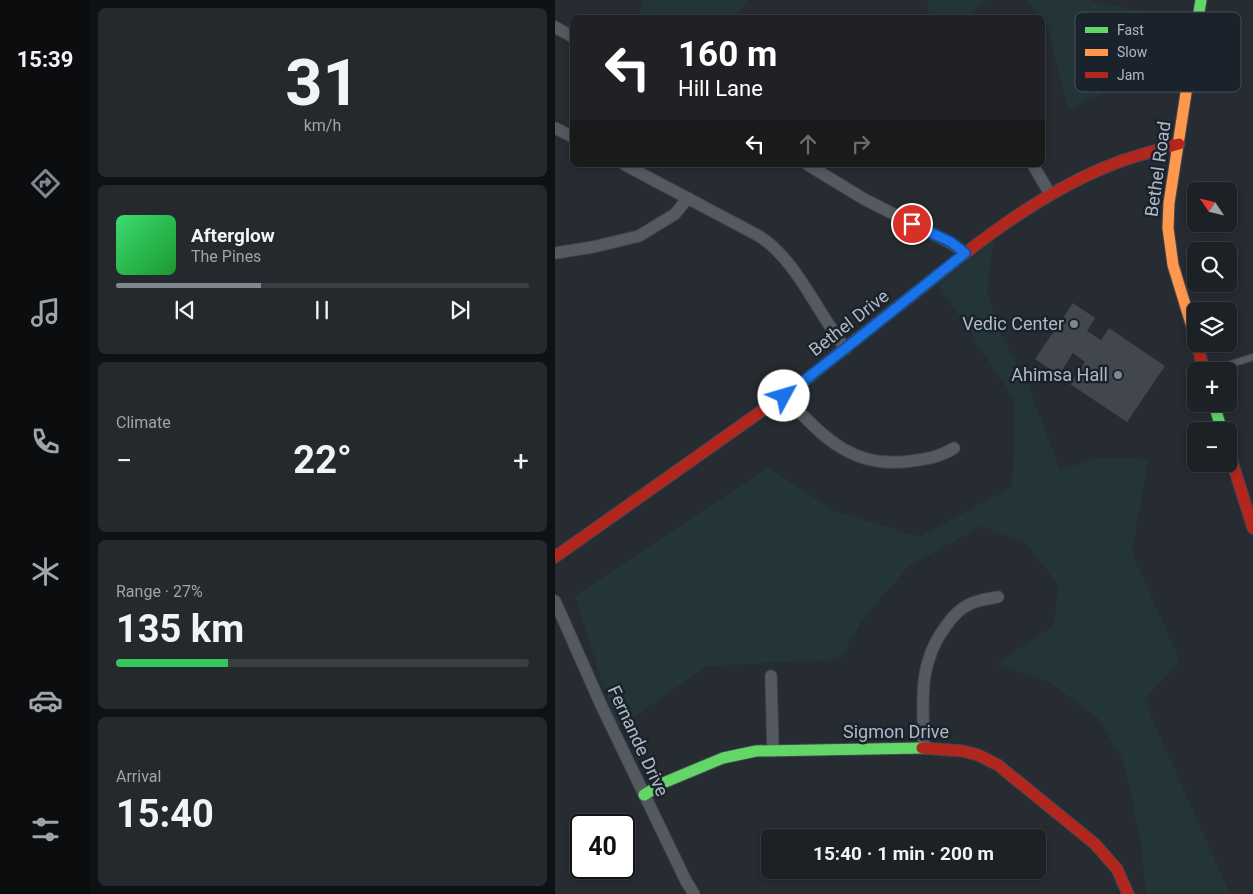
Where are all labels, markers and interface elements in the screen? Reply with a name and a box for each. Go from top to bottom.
legend [1075,12,1241,92]
text: Fast [1117,22,1144,38]
text: 160 m [678,34,777,75]
icon: left [595,35,660,100]
text: Slow [1117,44,1148,60]
text: 31 [285,45,360,121]
text: 15:39 [17,47,73,72]
text: Jam [1117,67,1145,83]
text: Hill Lane [678,76,763,101]
text: km/h [304,116,341,135]
street label: Bethel Road [1140,120,1175,218]
icon: left [741,130,769,158]
icon: ahead [794,130,822,158]
icon: right [847,130,875,158]
icon: directions [28,166,63,201]
north arrow [1187,182,1237,232]
map controls [1187,182,1237,472]
pin [891,203,933,245]
icon: arrive [898,210,926,238]
text: Afterglow [191,224,275,247]
button: search [1187,242,1237,292]
text: The Pines [191,247,261,266]
street label: Bethel Drive [805,285,893,360]
icon: music [28,295,63,330]
icon: previous [171,296,199,324]
icon: pause [308,296,336,324]
icon: next [446,296,474,324]
button: layers [1187,302,1237,352]
place label: Vedic Center [962,313,1064,334]
marker: Vedic Center [1068,318,1080,330]
button: + [1187,362,1237,412]
place label: Ahimsa Hall [1011,364,1108,385]
position arrow [757,369,809,421]
marker: Ahimsa Hall [1112,369,1124,381]
text: Climate [116,413,171,432]
button: − [1187,422,1237,472]
icon: phone [28,424,63,459]
text: 22° [293,438,352,482]
text: − [116,444,132,477]
text: + [513,444,529,477]
icon: climate [28,554,63,589]
text: Range · 27% [116,582,203,601]
text: 135 km [116,607,244,651]
street label: Fernande Drive [604,682,673,799]
icon: car [28,683,63,718]
street label: Sigmon Drive [843,721,949,742]
text: Arrival [116,767,161,786]
text: 15:40 [116,792,214,836]
icon: filters [28,812,63,847]
speed limit sign: 40 [570,814,635,879]
text: 15:40 · 1 min · 200 m [813,842,994,865]

